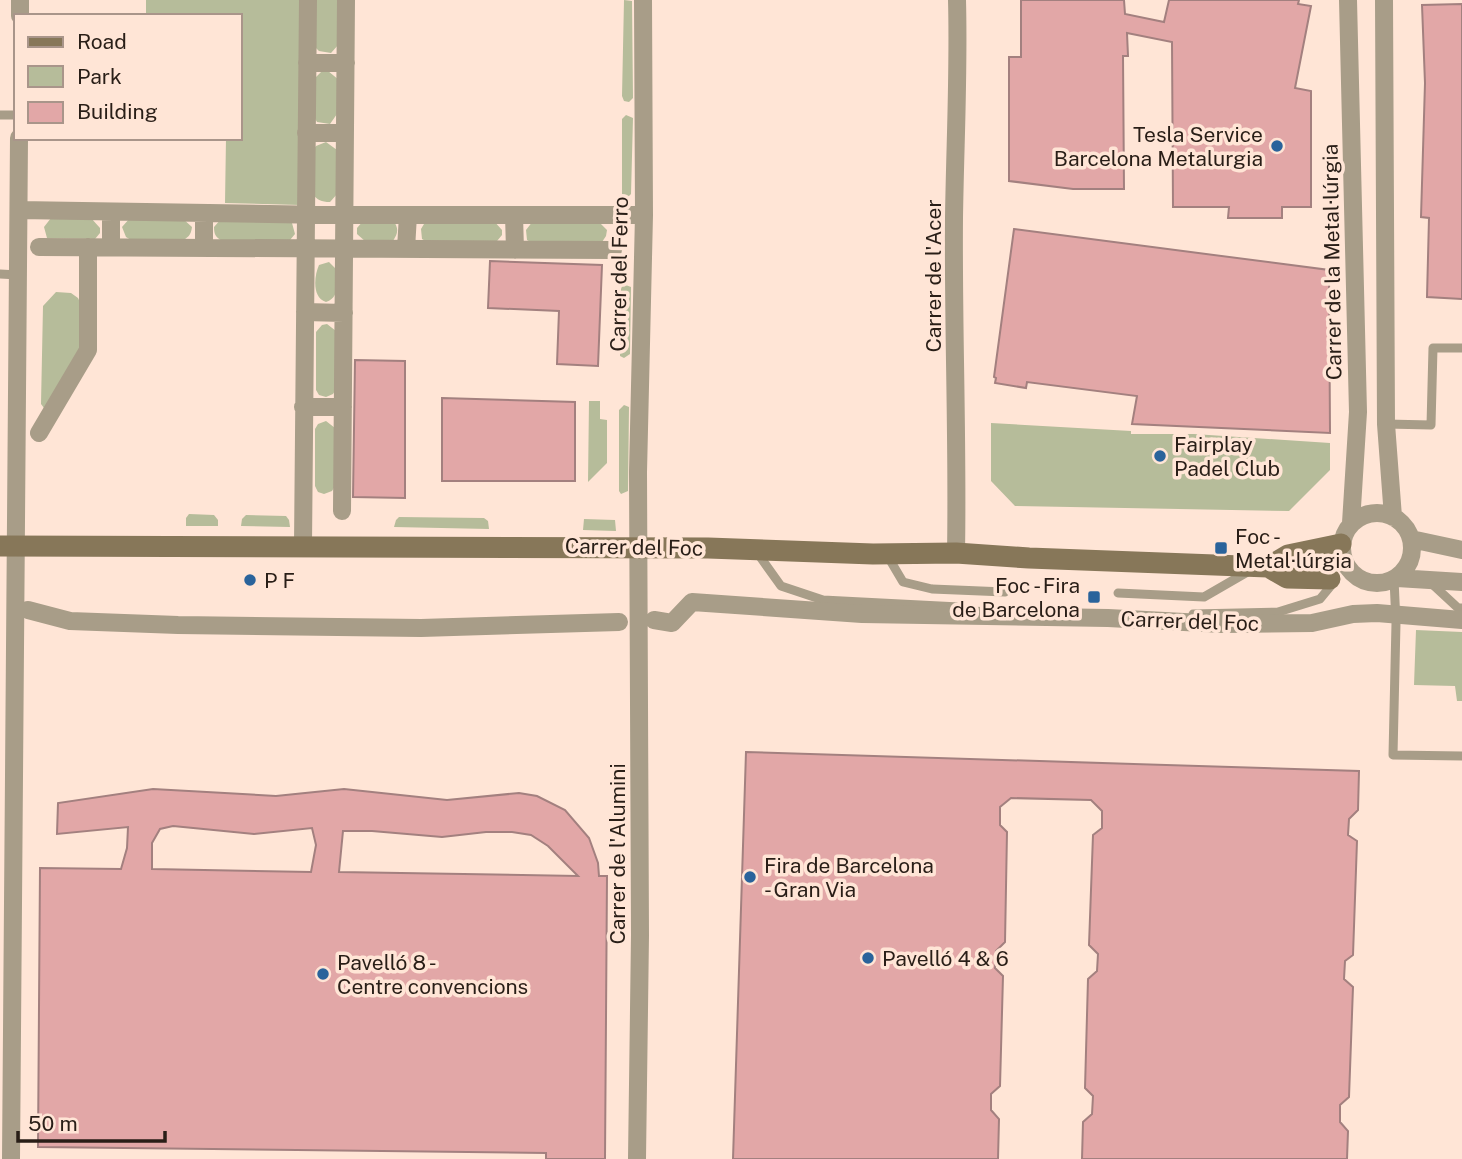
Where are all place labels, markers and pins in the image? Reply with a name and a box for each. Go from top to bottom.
place label: Tesla Service Barcelona Metalurgia [1054,122,1263,171]
marker: Tesla Service Barcelona Metalurgia [1269,138,1285,154]
place label: Fairplay Padel Club [1174,432,1280,481]
marker: Fairplay Padel Club [1152,448,1168,464]
place label: Foc - Metal·lúrgia [1235,524,1352,573]
marker: Foc - Metal·lúrgia [1213,540,1229,556]
place label: P F [264,568,295,593]
marker: P F [242,572,258,588]
place label: Foc - Fira de Barcelona [952,573,1080,622]
marker: Foc - Fira de Barcelona [1086,589,1102,605]
place label: Fira de Barcelona - Gran Via [764,853,934,902]
marker: Fira de Barcelona - Gran Via [742,869,758,885]
place label: Pavelló 4 & 6 [882,946,1009,971]
place label: Pavelló 8 - Centre convencions [337,950,528,999]
marker: Pavelló 4 & 6 [860,950,876,966]
marker: Pavelló 8 - Centre convencions [315,966,331,982]

